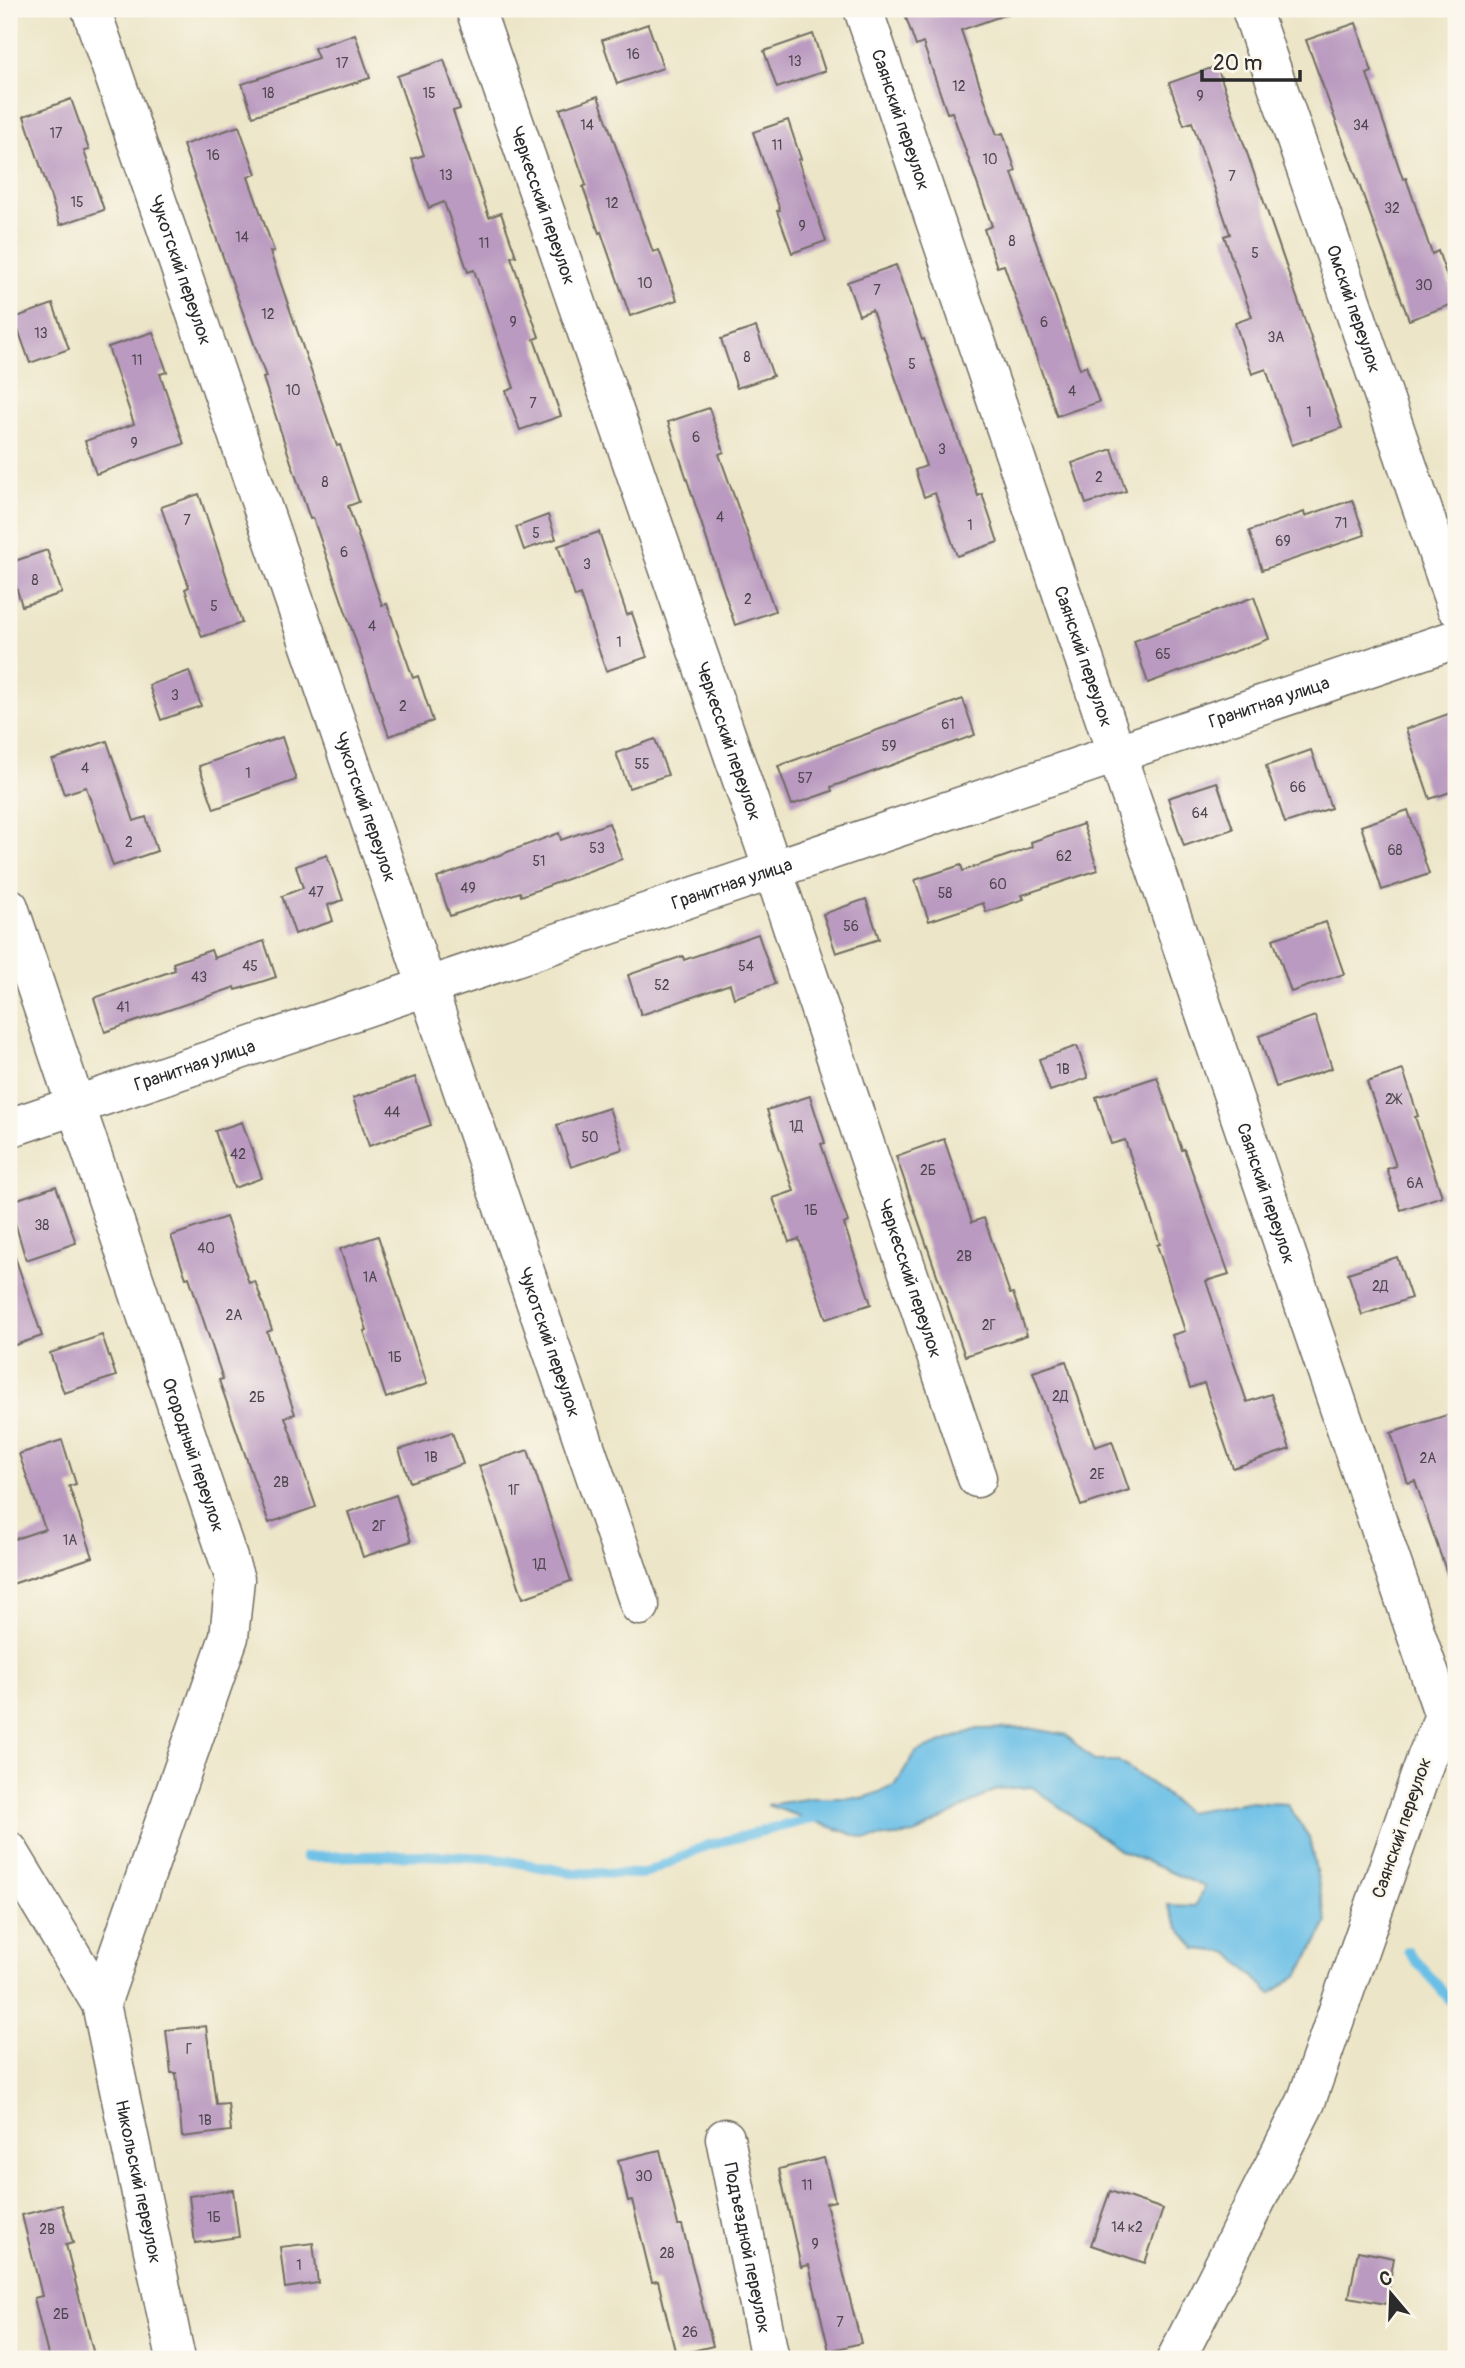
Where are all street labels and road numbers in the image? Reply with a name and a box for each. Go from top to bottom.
street label: Саянский переулок [866,46,935,193]
street label: Черкесский переулок [505,123,581,288]
street label: Чукотский переулок [144,192,217,348]
street label: Омский переулок [1321,242,1386,376]
street label: Саянский переулок [1049,583,1118,730]
street label: Черкесский переулок [690,659,767,824]
street label: Гранитная улица [1206,671,1332,733]
street label: Чукотский переулок [329,729,402,885]
street label: Гранитная улица [668,853,795,915]
street label: Гранитная улица [131,1034,258,1096]
street label: Саянский переулок [1231,1120,1301,1267]
street label: Черкесский переулок [873,1196,947,1361]
street label: Чукотский переулок [513,1264,586,1420]
street label: Огородный переулок [157,1375,230,1535]
street label: Саянский переулок [1367,1755,1437,1901]
street label: Никольский переулок [110,2098,167,2265]
street label: Подъездной переулок [719,2160,776,2335]

